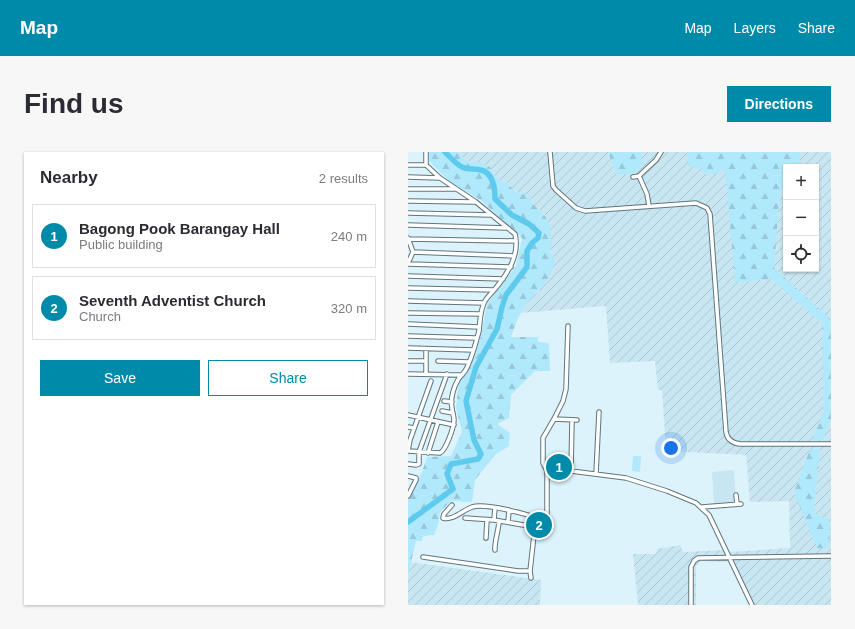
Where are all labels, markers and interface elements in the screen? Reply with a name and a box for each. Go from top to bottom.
text: Map [20,17,58,38]
text: Map [684,20,712,36]
text: Layers [734,20,776,36]
text: Share [798,20,835,36]
button: Directions [727,86,831,122]
text: Find us [24,88,124,119]
map controls [783,164,819,272]
button: + [783,164,819,200]
text: Nearby [40,168,98,187]
text: 2 results [319,171,368,186]
button: − [783,200,819,236]
text: Bagong Pook Barangay Hall [79,220,280,237]
text: 1 [50,229,58,244]
text: 240 m [331,229,367,244]
button: locate [783,236,819,272]
text: Public building [79,237,163,252]
text: Seventh Adventist Church [79,292,266,309]
text: 2 [50,301,58,316]
text: 320 m [331,301,367,316]
text: Church [79,309,121,324]
button: Save [40,360,200,396]
button: Share [208,360,368,396]
your location [661,438,681,458]
pin: 1 [546,452,572,482]
pin: 2 [526,510,552,540]

